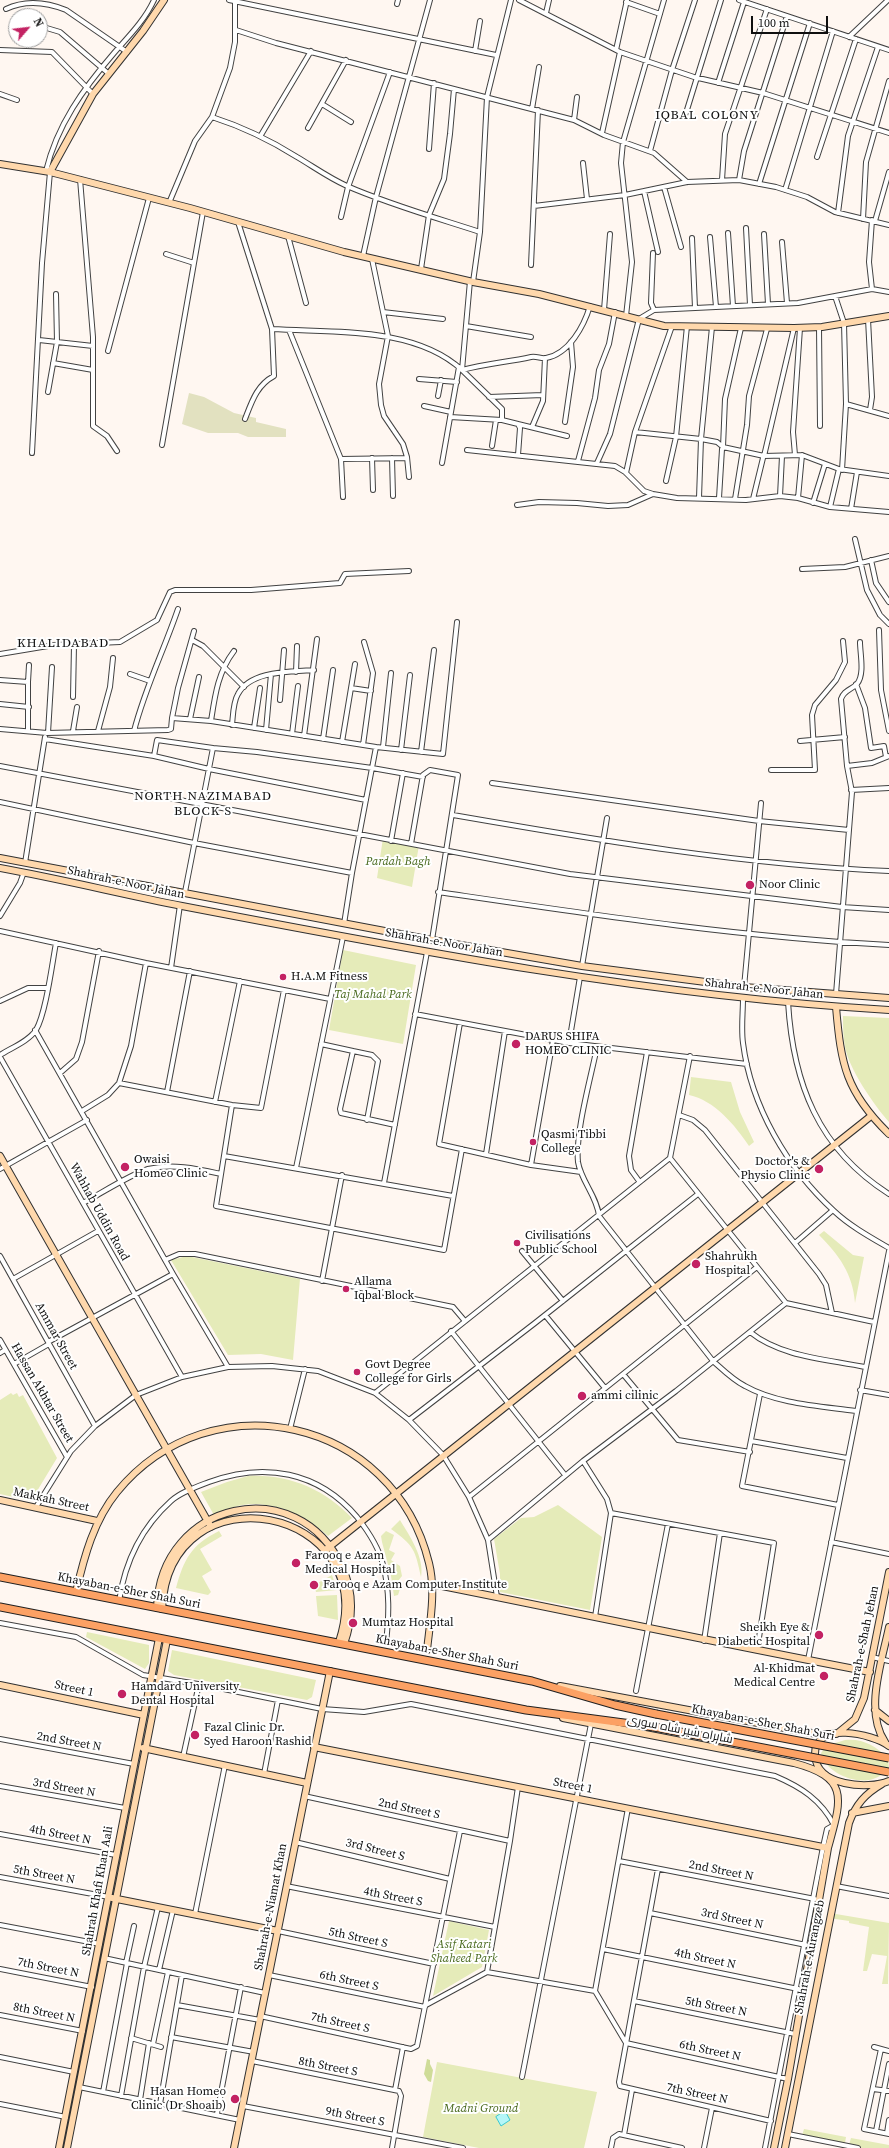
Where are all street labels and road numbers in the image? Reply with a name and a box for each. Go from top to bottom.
street label: Shahrah-e-Noor Jahan [66,864,186,902]
street label: Shahrah-e-Noor Jahan [384,926,504,960]
street label: Shahrah-e-Noor Jahan [704,976,824,1002]
street label: Wahhab Uddin Road [66,1160,132,1264]
street label: Ammar Street [32,1300,80,1372]
street label: Hassan Akhtar Street [8,1341,76,1445]
street label: Makkah Street [12,1485,90,1515]
street label: Khayaban-e-Sher Shah Suri [56,1570,202,1612]
street label: Shahrah-e-Shah Jehan [844,1584,882,1704]
street label: Khayaban-e-Sher Shah Suri [374,1632,520,1674]
street label: Street 1 [53,1678,95,1700]
street label: Khayaban-e-Sher Shah Suri [690,1702,836,1744]
street label: شاہراہِ شیر شاہ سوری [626,1713,734,1747]
street label: 2nd Street N [35,1729,103,1755]
street label: 3rd Street N [32,1775,96,1801]
street label: Street 1 [552,1775,594,1797]
street label: 2nd Street S [377,1795,441,1823]
street label: 4th Street N [28,1822,92,1848]
street label: Shahrah Khafi Khan Aali [79,1825,117,1957]
street label: 3rd Street S [344,1836,406,1864]
street label: Shahrah-e-Niamat Khan [252,1842,290,1972]
street label: 2nd Street N [687,1858,755,1884]
street label: 5th Street N [12,1862,76,1888]
street label: 4th Street S [362,1884,424,1910]
street label: Shahrah-e-Aurangzeb [792,1899,828,2015]
street label: 3rd Street N [700,1905,764,1933]
street label: 5th Street S [327,1925,389,1951]
street label: 4th Street N [673,1945,737,1973]
street label: 7th Street N [16,1955,80,1981]
street label: 6th Street S [318,1968,380,1994]
street label: 5th Street N [684,1994,748,2020]
street label: 8th Street N [12,2000,76,2026]
street label: 7th Street S [309,2010,371,2036]
street label: 6th Street N [678,2037,742,2065]
street label: 8th Street S [297,2054,359,2080]
street label: 7th Street N [665,2080,729,2108]
street label: 9th Street S [324,2104,386,2130]

